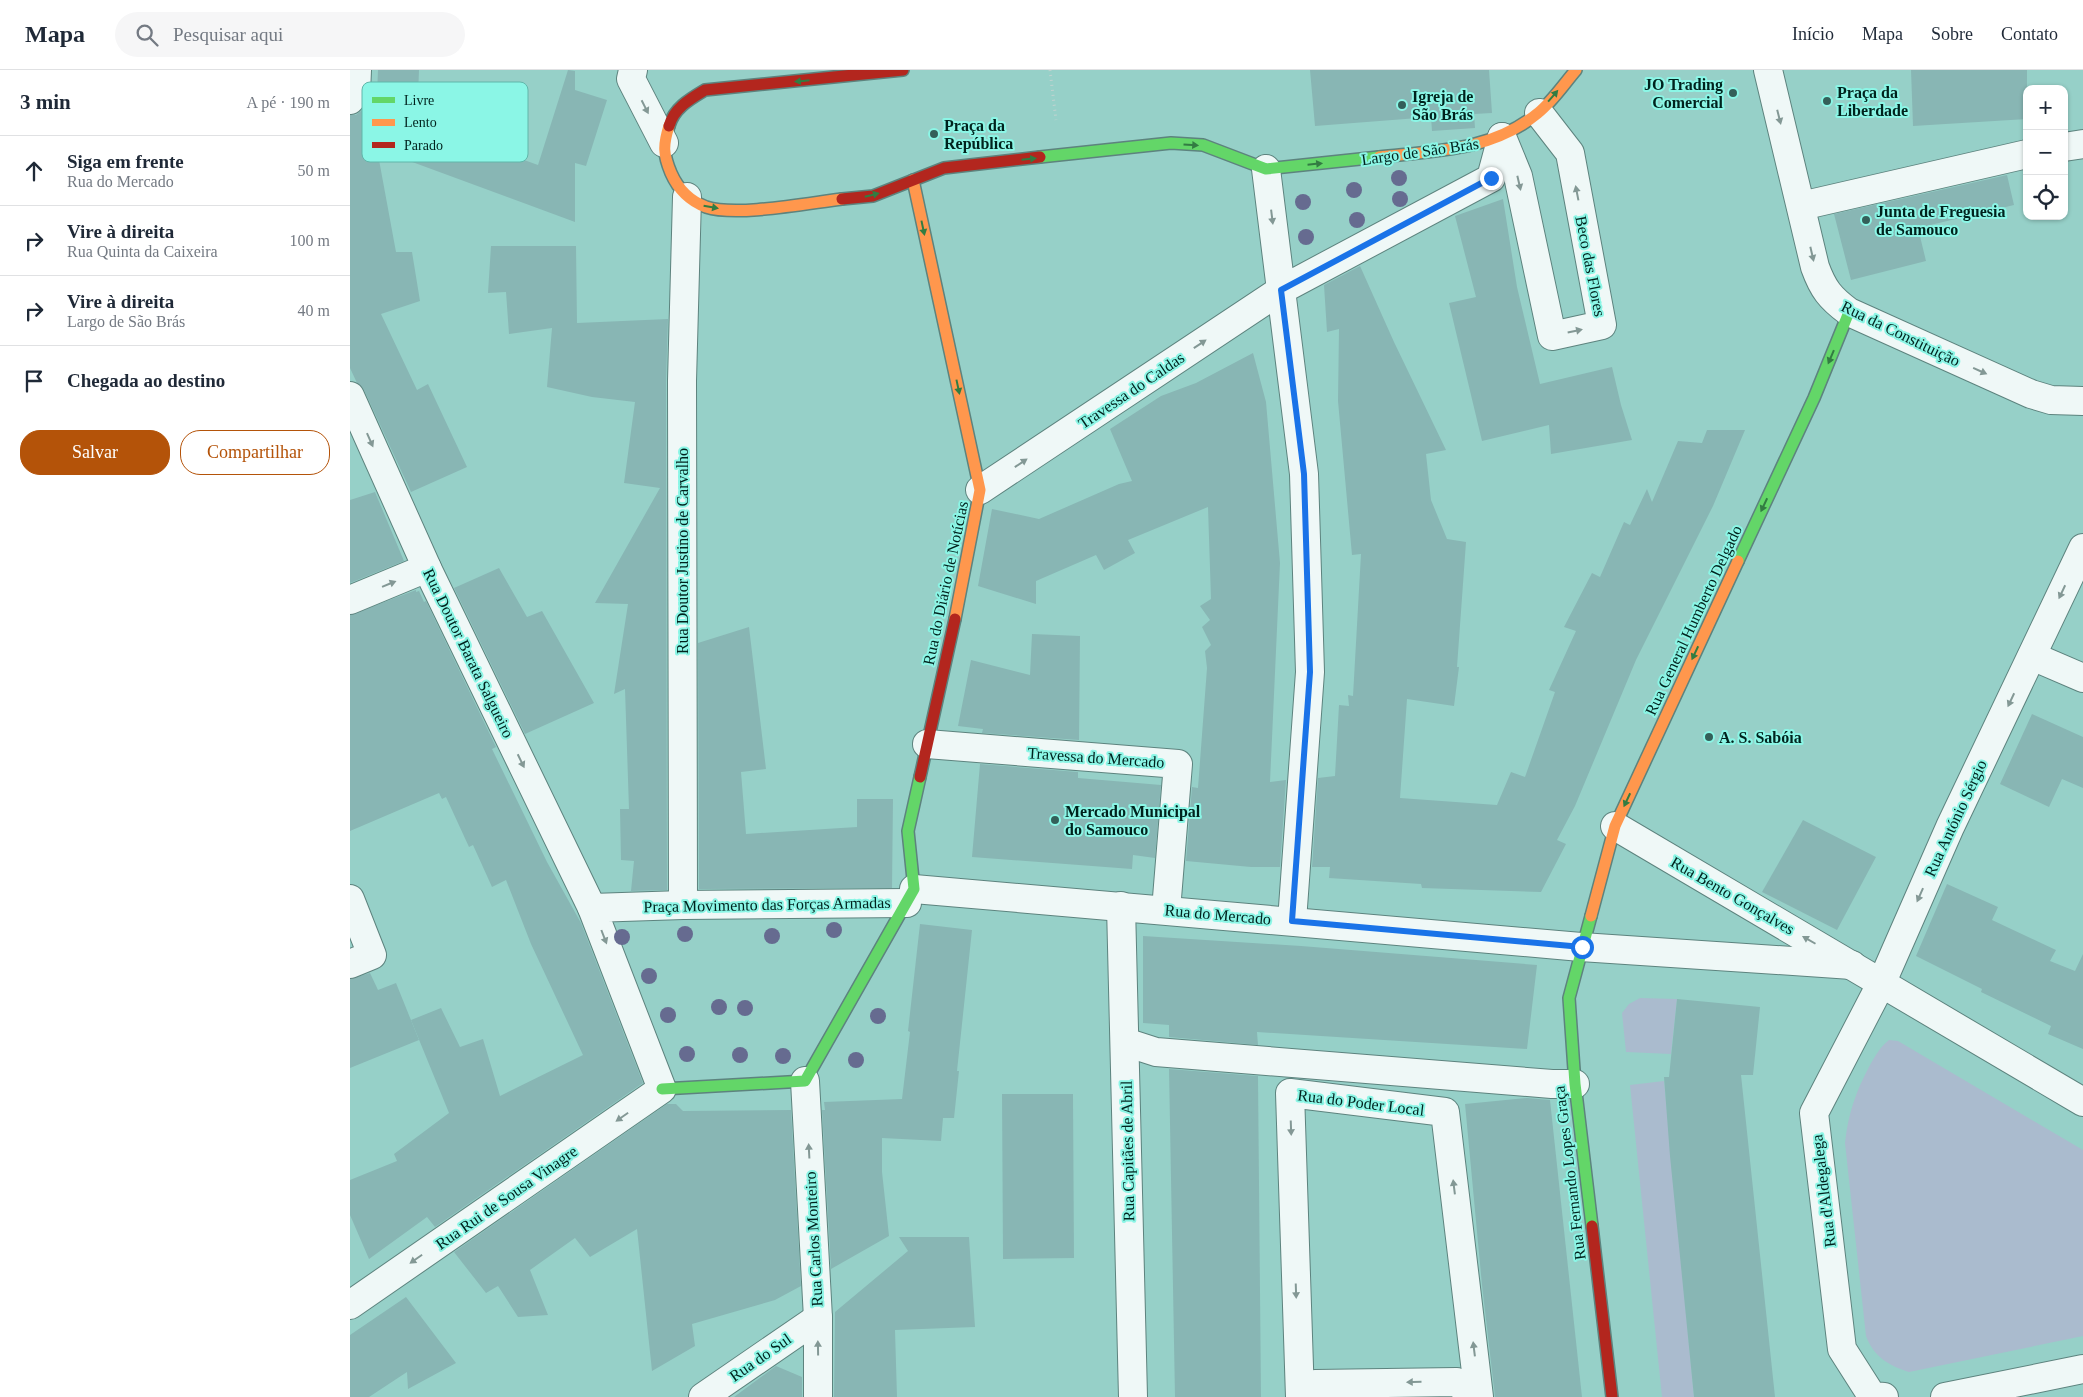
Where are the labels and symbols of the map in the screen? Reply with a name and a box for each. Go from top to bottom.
place label: JO Trading Comercial [1644,76,1724,111]
one-way arrow [794,77,810,85]
legend [362,82,528,162]
place label: Praça da Liberdade [1837,84,1908,119]
marker: JO Trading Comercial [1727,87,1739,99]
place label: Igreja de São Brás [1412,88,1473,123]
one-way arrow [1547,91,1559,103]
text: Livre [404,93,434,108]
marker: Praça da Liberdade [1821,95,1833,107]
marker: Igreja de São Brás [1396,99,1408,111]
one-way arrow [641,100,649,114]
one-way arrow [1775,110,1783,125]
text: Lento [404,115,437,130]
place label: Praça da República [944,117,1013,153]
marker: Praça da República [928,128,940,140]
street label: Largo de São Brás [1360,135,1480,169]
text: Parado [404,138,443,153]
one-way arrow [1183,141,1199,149]
one-way arrow [1022,155,1038,163]
one-way arrow [1307,160,1323,168]
route end [1480,167,1503,190]
one-way arrow [1515,175,1523,190]
one-way arrow [1573,184,1581,200]
one-way arrow [865,191,880,199]
place label: Junta de Freguesia de Samouco [1876,203,2005,238]
one-way arrow [704,204,720,212]
one-way arrow [1268,210,1276,226]
street label: Beco das Flores [1572,214,1609,318]
marker: Junta de Freguesia de Samouco [1860,214,1872,226]
one-way arrow [919,221,927,236]
one-way arrow [1808,246,1816,261]
street label: Rua da Constituição [1838,297,1963,370]
one-way arrow [1567,327,1582,335]
one-way arrow [1193,339,1207,349]
street label: Travessa do Caldas [1075,349,1187,432]
one-way arrow [1826,350,1834,364]
one-way arrow [1973,367,1987,375]
one-way arrow [954,379,962,394]
one-way arrow [366,433,374,447]
street label: Rua Doutor Justino de Carvalho [674,448,691,654]
one-way arrow [1014,458,1028,468]
one-way arrow [1759,498,1767,512]
street label: Rua do Diário de Notícias [920,500,971,667]
street label: Rua General Humberto Delgado [1642,523,1746,718]
street label: Rua Doutor Barata Salgueiro [419,566,517,741]
one-way arrow [382,580,397,588]
one-way arrow [2058,585,2066,599]
one-way arrow [1691,645,1700,660]
one-way arrow [2007,692,2015,707]
place label: A. S. Sabóia [1719,729,1802,746]
marker: A. S. Sabóia [1703,731,1715,743]
street label: Travessa do Mercado [1027,744,1165,771]
one-way arrow [517,754,525,769]
street label: Rua António Sérgio [1921,757,1991,880]
one-way arrow [1623,793,1631,807]
place label: Mercado Municipal do Samouco [1065,803,1201,838]
marker: Mercado Municipal do Samouco [1049,814,1061,826]
street label: Rua Bento Gonçalves [1668,853,1797,939]
one-way arrow [1916,888,1924,902]
street label: Praça Movimento das Forças Armadas [643,894,891,916]
street label: Rua do Mercado [1164,901,1272,928]
one-way arrow [601,930,608,945]
one-way arrow [1803,935,1816,944]
route start [1571,936,1594,959]
street label: Rua Capitães de Abril [1118,1080,1138,1222]
street label: Rua Fernando Lopes Graça [1550,1085,1590,1261]
street label: Rua do Poder Local [1297,1086,1426,1119]
one-way arrow [615,1112,628,1122]
one-way arrow [1288,1120,1296,1136]
street label: Rua d'Aldegalega [1808,1133,1840,1248]
street label: Rua Rui de Sousa Vinagre [432,1142,581,1254]
one-way arrow [804,1143,812,1159]
street label: Rua Carlos Monteiro [801,1171,826,1307]
one-way arrow [1450,1179,1458,1195]
one-way arrow [409,1254,423,1264]
one-way arrow [1293,1283,1301,1299]
street label: Rua do Sul [726,1330,795,1385]
one-way arrow [814,1340,822,1356]
one-way arrow [1470,1340,1478,1356]
one-way arrow [1406,1378,1422,1386]

